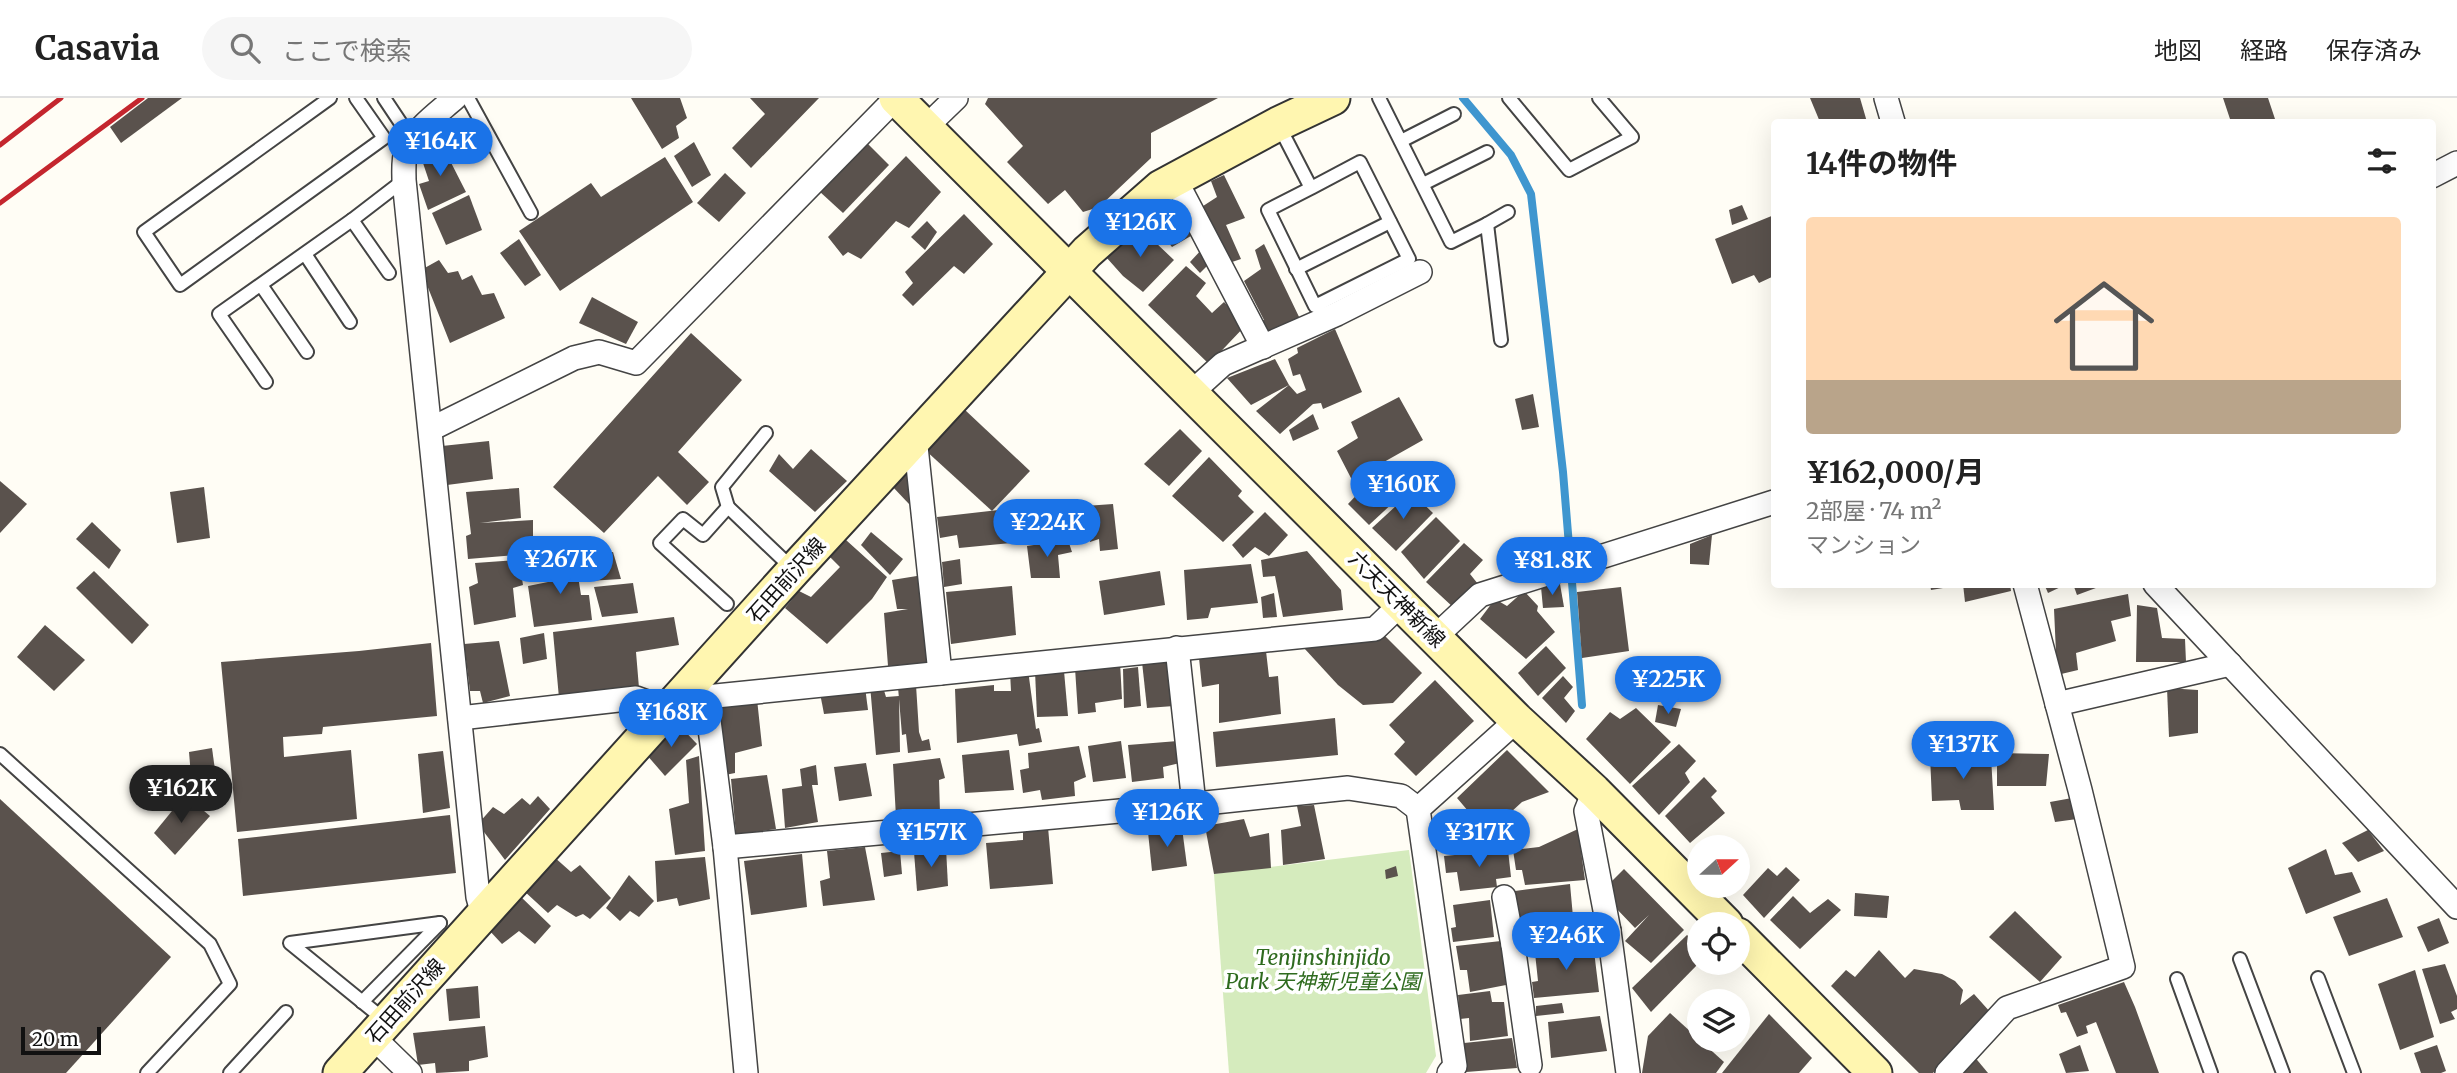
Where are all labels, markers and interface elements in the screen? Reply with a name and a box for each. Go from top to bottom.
search box [202,17,692,80]
text: Casavia [35,28,160,69]
icon: search [226,29,264,67]
text: ここで検索 [282,34,412,67]
text: 地図 [2154,35,2202,66]
text: 経路 [2240,35,2288,66]
text: 保存済み [2326,35,2422,66]
pin: ¥164K [391,118,489,178]
text: ¥164K [404,126,476,155]
icon: filters [2363,142,2401,180]
text: 14件の物件 [1806,144,1957,182]
pin: ¥126K [1091,200,1189,259]
text: ¥126K [1104,207,1176,236]
icon: home [2041,263,2167,389]
text: ¥162,000/月 [1806,453,1985,491]
pin: ¥160K [1354,462,1452,521]
text: ¥160K [1366,469,1440,498]
text: 2部屋 · 74 m² [1806,496,1942,525]
pin: ¥224K [998,500,1096,559]
text: ¥224K [1009,507,1085,536]
text: マンション [1806,530,1921,559]
street label: 石田前沢線 [741,532,831,628]
pin: ¥267K [511,536,609,596]
pin: ¥81.8K [1495,538,1609,597]
text: ¥267K [523,544,597,573]
street label: 六天天神新線 [1343,545,1451,653]
text: ¥81.8K [1512,545,1592,574]
pin: ¥225K [1619,656,1717,716]
text: ¥225K [1631,664,1705,693]
pin: ¥168K [622,690,720,749]
text: ¥168K [635,697,707,726]
pin: ¥137K [1914,722,2012,781]
text: ¥137K [1928,729,1998,758]
pin: ¥162K [132,766,230,825]
text: ¥162K [145,773,217,802]
pin: ¥126K [1118,790,1216,849]
text: ¥126K [1131,797,1203,826]
pin: ¥157K [882,810,980,869]
pin: ¥317K [1430,810,1528,869]
text: ¥157K [896,817,966,846]
text: ¥317K [1444,817,1514,846]
north arrow [1687,835,1750,898]
map controls [1687,835,1750,1052]
pin: ¥246K [1517,912,1615,972]
button: locate [1687,912,1750,975]
text: ¥246K [1528,920,1604,949]
park label: Tenjinshinjido Park 天神新児童公園 [1225,944,1424,995]
street label: 石田前沢線 [360,953,450,1049]
button: layers [1687,989,1750,1052]
scale bar [21,1024,102,1056]
text: 20 m [32,1027,79,1051]

